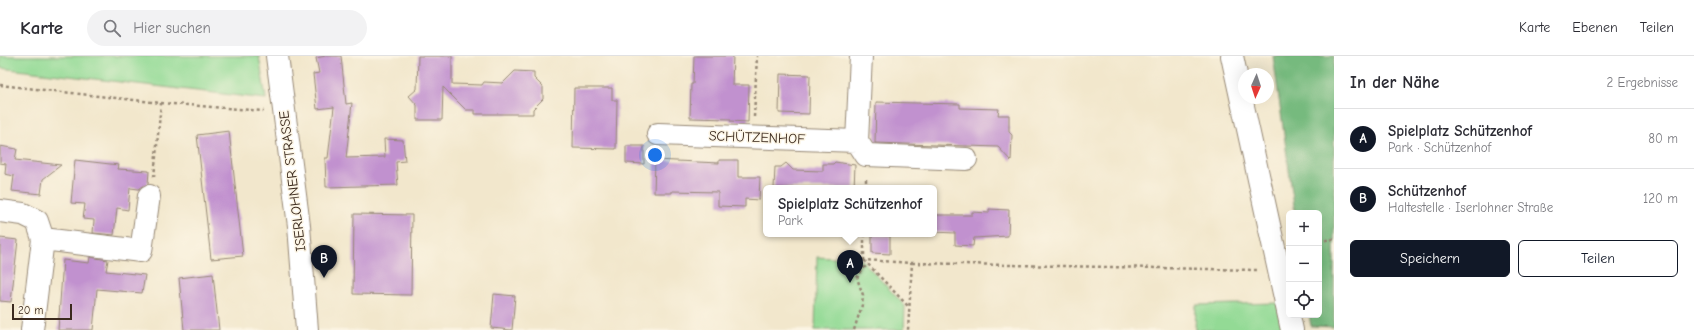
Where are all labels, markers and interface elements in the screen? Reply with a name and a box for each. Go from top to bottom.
search box [87,10,367,46]
text: Karte [20,17,63,39]
icon: search [101,17,123,39]
text: Hier suchen [133,19,211,37]
text: Karte [1519,19,1550,36]
text: Ebenen [1572,19,1618,36]
text: Teilen [1640,19,1674,36]
north arrow [1238,68,1274,104]
text: In der Nähe [1350,73,1439,92]
text: 2 Ergebnisse [1606,75,1678,90]
street label: ISERLOHNER STRASSE [275,110,310,252]
text: Spielplatz Schützenhof [1388,122,1532,140]
street label: SCHÜTZENHOF [708,127,805,148]
text: A [1359,131,1367,146]
text: 80 m [1648,131,1678,146]
text: Park · Schützenhof [1388,140,1491,155]
your location [645,145,665,165]
text: Schützenhof [1388,182,1466,200]
popup [763,185,937,237]
text: B [1359,191,1367,206]
text: 120 m [1643,191,1678,206]
text: Spielplatz Schützenhof [778,195,922,213]
text: Haltestelle · Iserlohner Straße [1388,200,1553,215]
map controls [1286,210,1322,318]
button: + [1286,210,1322,246]
text: Park [778,213,803,228]
button: Speichern [1350,240,1510,277]
button: Teilen [1518,240,1678,277]
pin: B [311,245,337,278]
button: − [1286,246,1322,282]
pin: A [837,250,863,283]
button: locate [1286,282,1322,318]
scale bar [12,302,72,321]
text: 20 m [18,304,43,317]

